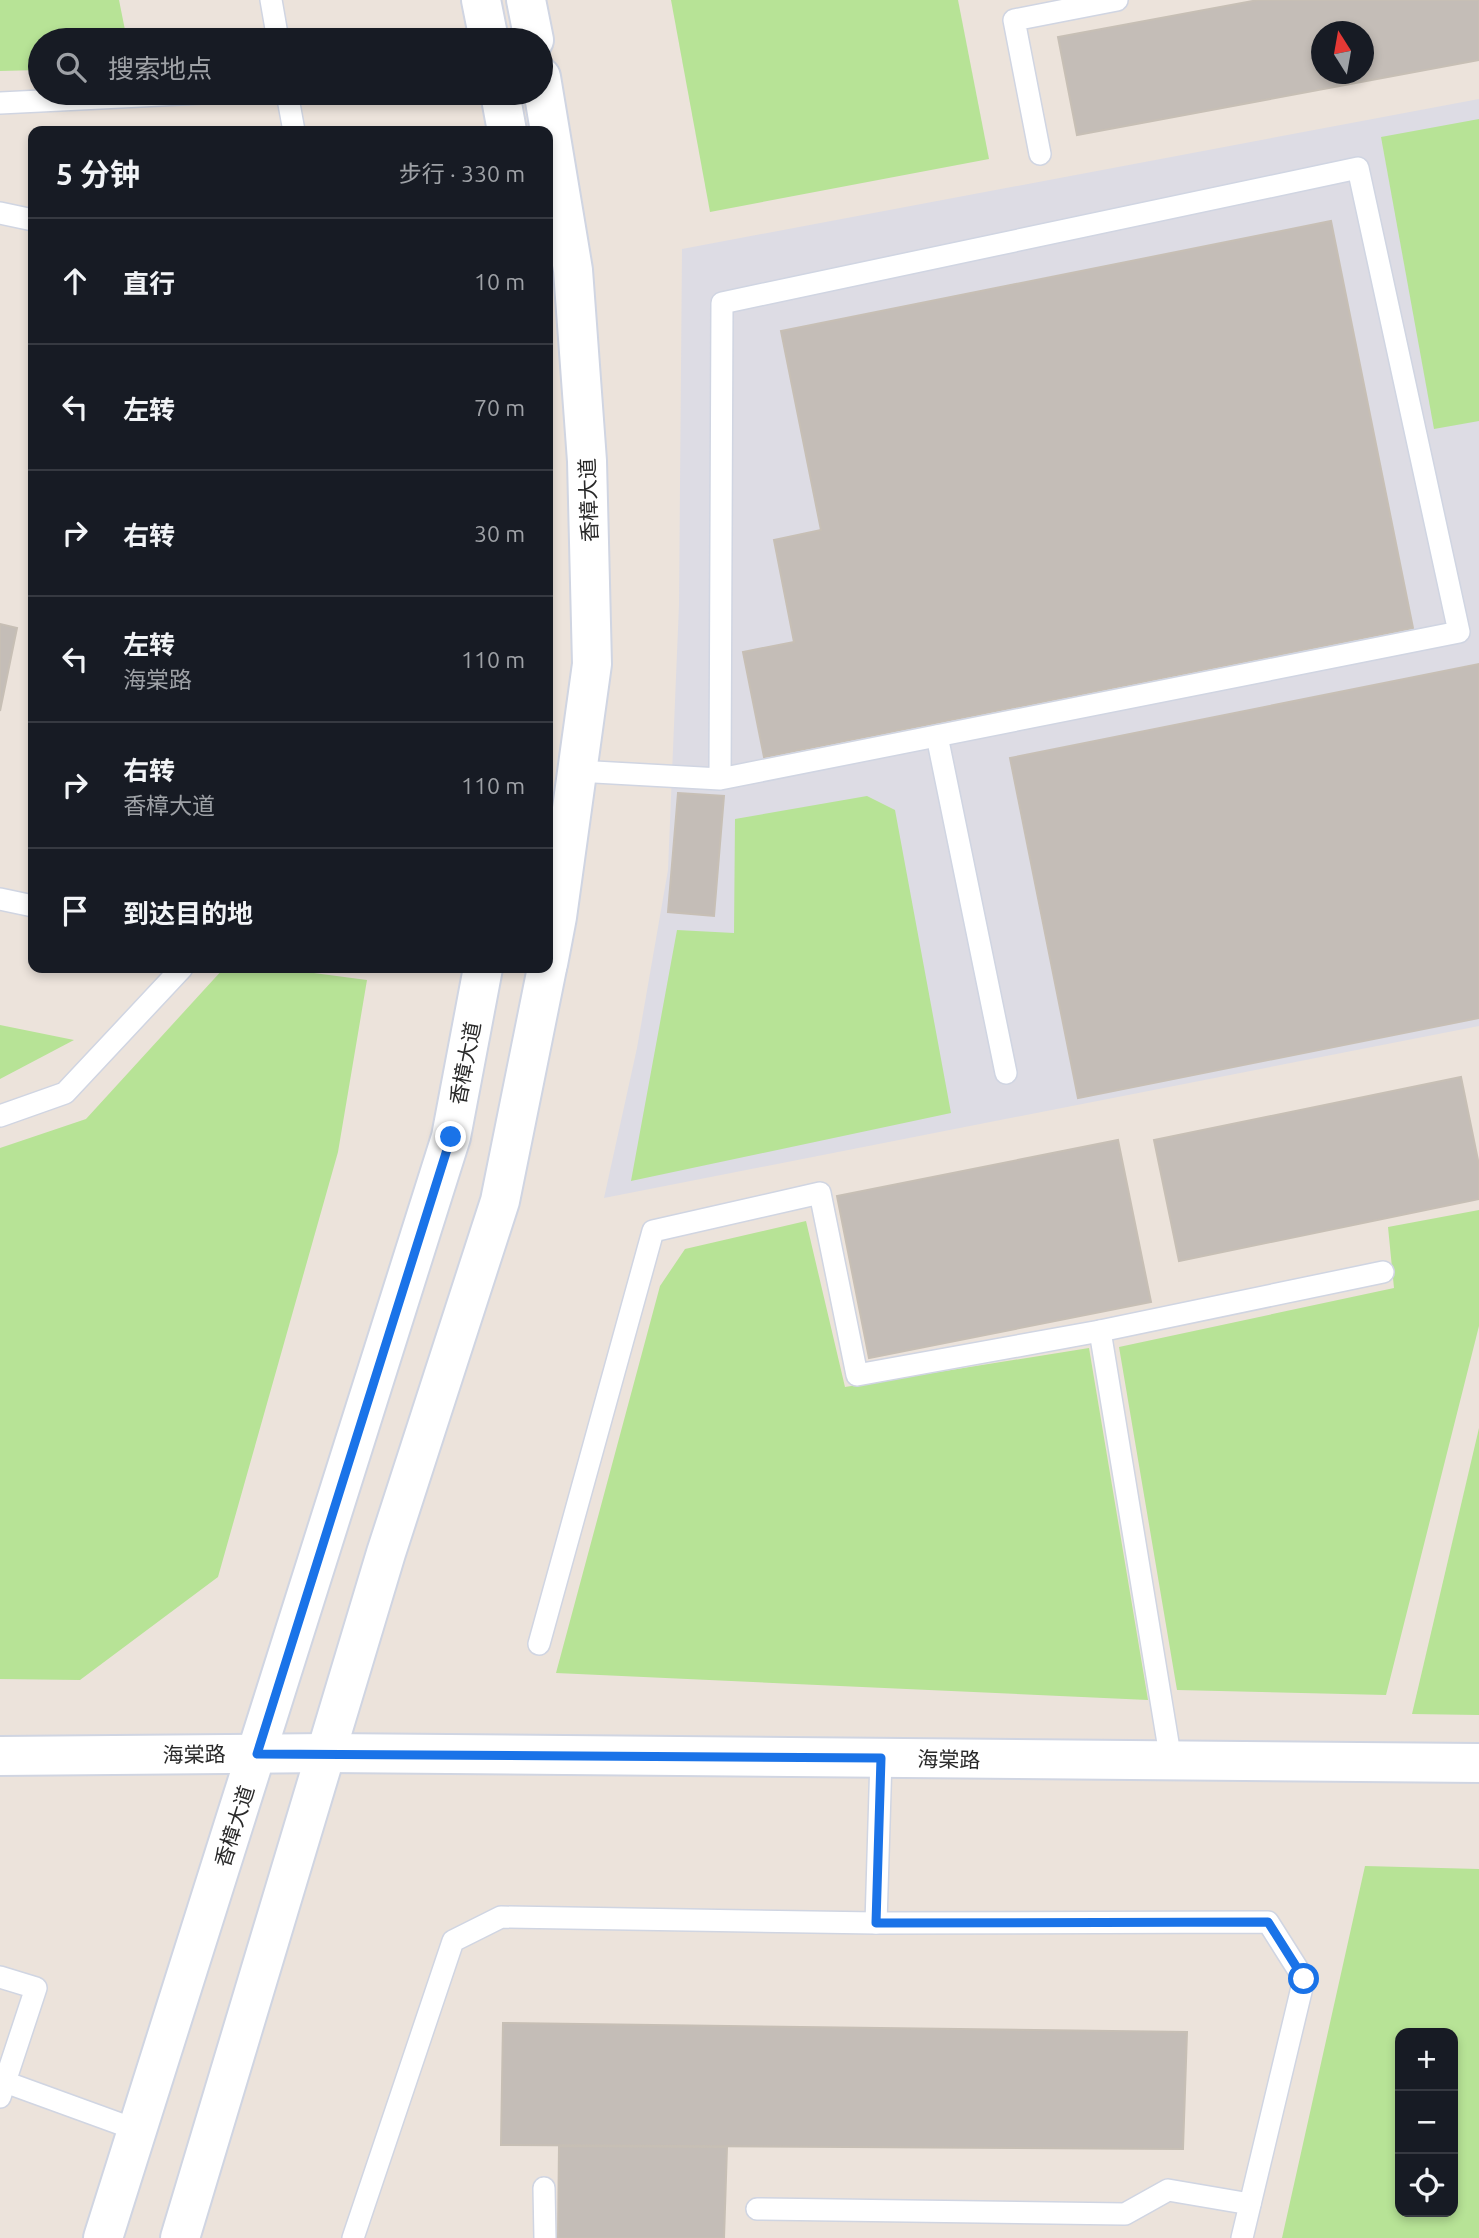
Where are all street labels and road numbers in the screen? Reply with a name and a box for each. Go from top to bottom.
street label: 香樟大道 [575,458,601,542]
street label: 香樟大道 [445,1019,485,1107]
street label: 海棠路 [162,1741,226,1767]
street label: 海棠路 [917,1746,981,1772]
street label: 香樟大道 [210,1782,258,1870]

